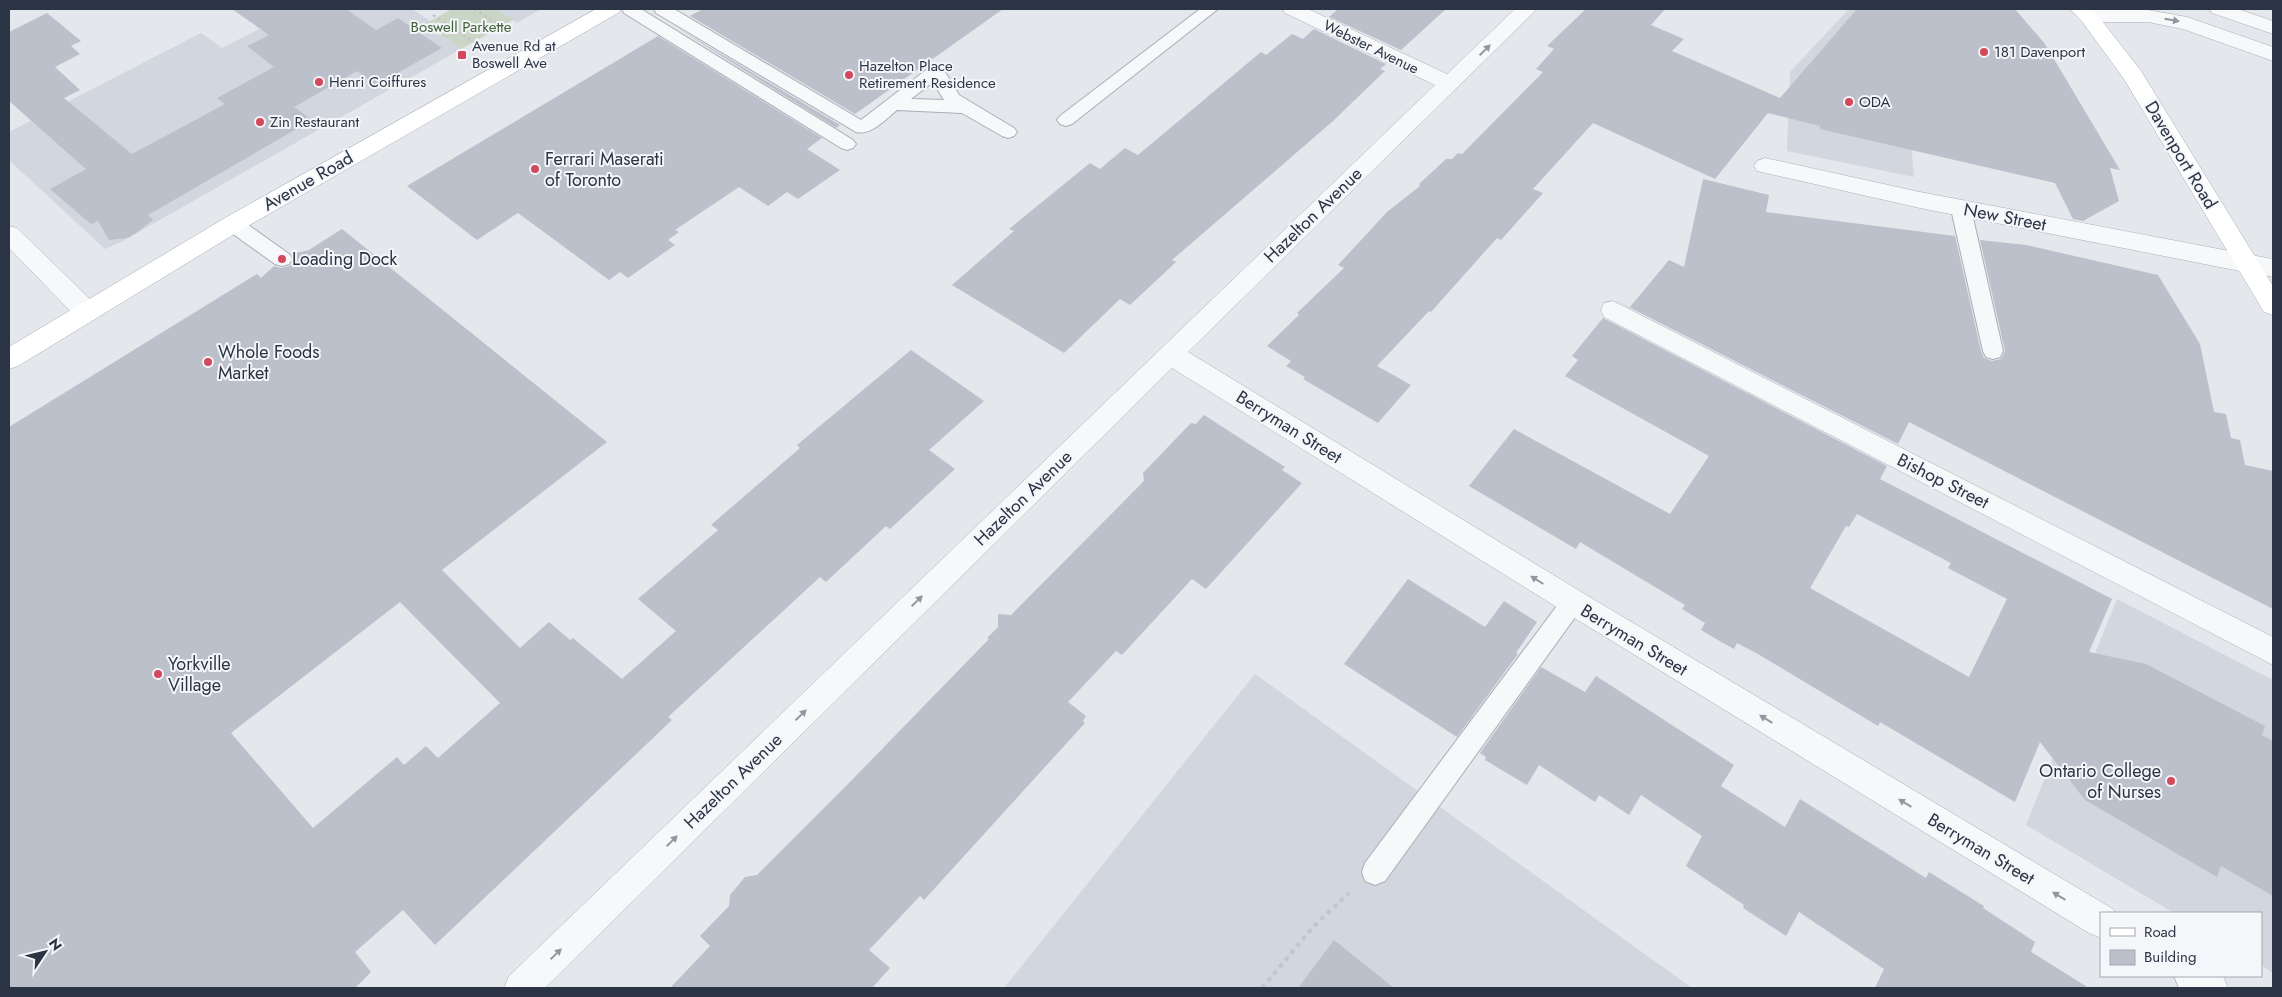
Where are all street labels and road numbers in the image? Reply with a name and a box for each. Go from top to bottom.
street label: Webster Avenue [1320,14,1423,80]
street label: Davenport Road [2138,96,2224,214]
street label: Avenue Road [258,145,358,217]
street label: Hazelton Avenue [1258,161,1368,269]
street label: New Street [1962,196,2049,238]
street label: Berryman Street [1231,384,1348,470]
street label: Hazelton Avenue [968,444,1078,552]
street label: Bishop Street [1893,447,1994,516]
street label: Berryman Street [1576,598,1693,683]
street label: Hazelton Avenue [678,727,788,835]
street label: Berryman Street [1923,807,2040,892]

